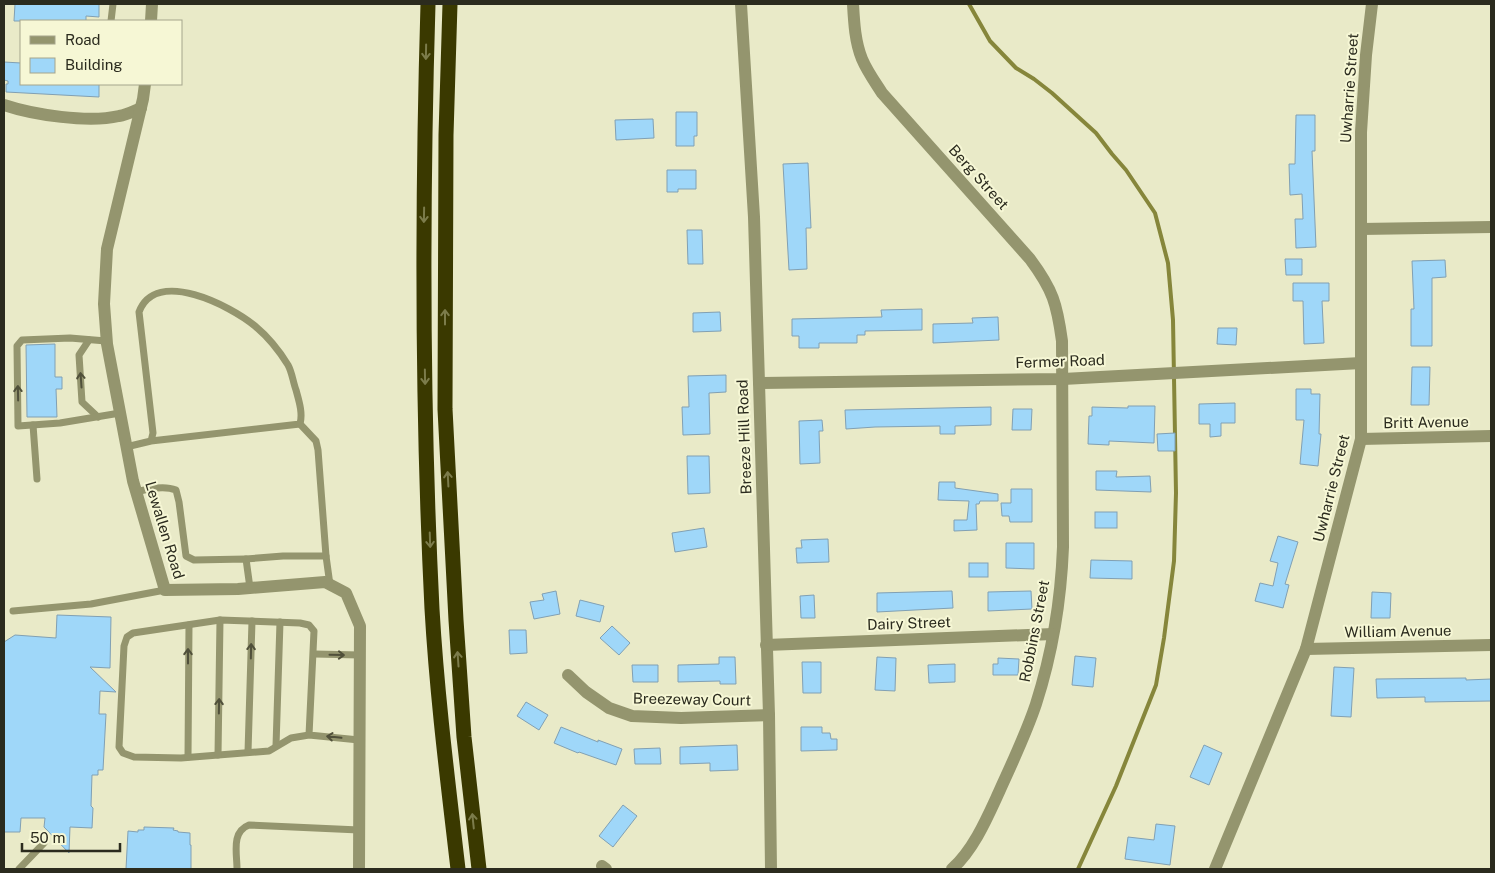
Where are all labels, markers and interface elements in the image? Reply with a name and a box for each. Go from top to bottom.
legend [20,20,182,85]
text: Road [65,31,101,48]
street label: Uwharrie Street [1337,32,1361,144]
one-way arrow [422,44,431,60]
text: Building [65,56,123,73]
street label: Berg Street [946,141,1013,213]
one-way arrow [419,206,429,223]
one-way arrow [440,309,450,326]
street label: Fermer Road [1015,351,1105,371]
one-way arrow [420,369,430,385]
one-way arrow [76,372,85,388]
street label: Breeze Hill Road [733,379,755,495]
one-way arrow [13,385,23,402]
street label: Britt Avenue [1383,413,1469,431]
street label: Uwharrie Street [1309,432,1353,544]
one-way arrow [444,472,453,488]
street label: Lewallen Road [142,479,188,581]
one-way arrow [425,532,435,548]
street label: Robbins Street [1016,578,1052,684]
street label: Dairy Street [867,613,951,633]
street label: William Avenue [1344,622,1452,640]
one-way arrow [246,643,256,660]
one-way arrow [183,648,193,664]
one-way arrow [329,650,345,659]
one-way arrow [454,651,463,667]
street label: Breezeway Court [633,689,752,709]
one-way arrow [214,698,223,714]
one-way arrow [326,732,342,742]
one-way arrow [468,813,478,829]
scale bar [22,820,120,852]
text: 50 m [30,829,65,846]

